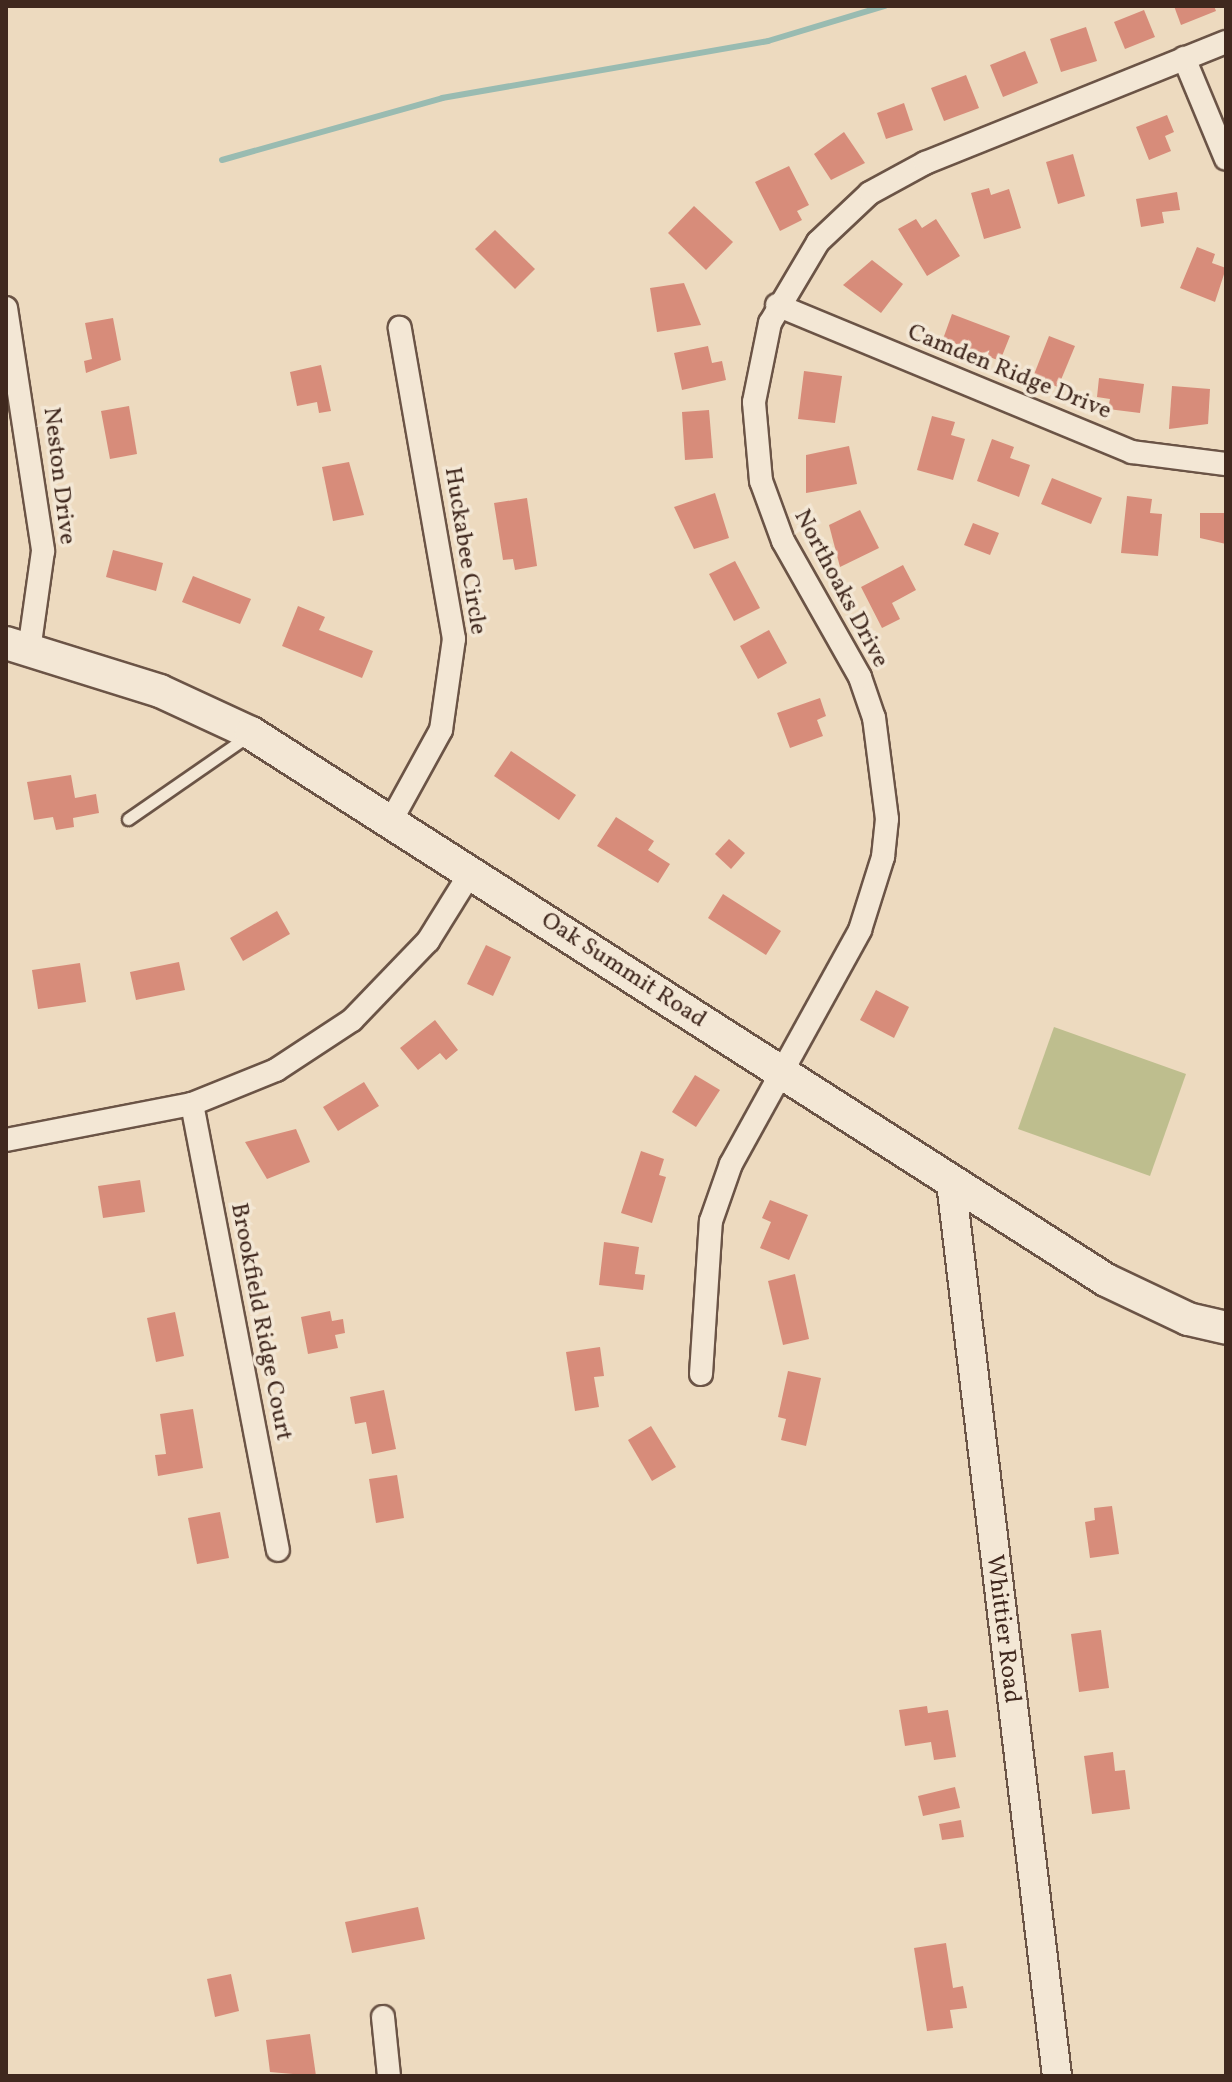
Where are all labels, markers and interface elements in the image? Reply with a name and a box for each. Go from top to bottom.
street label: Camden Ridge Drive [903,319,1115,427]
street label: Neston Drive [35,406,81,546]
street label: Huckabee Circle [437,465,491,637]
street label: Northoaks Drive [786,505,894,673]
street label: Oak Summit Road [535,907,711,1035]
street label: Brookfield Ridge Court [223,1201,297,1443]
street label: Whittier Road [979,1553,1025,1705]

